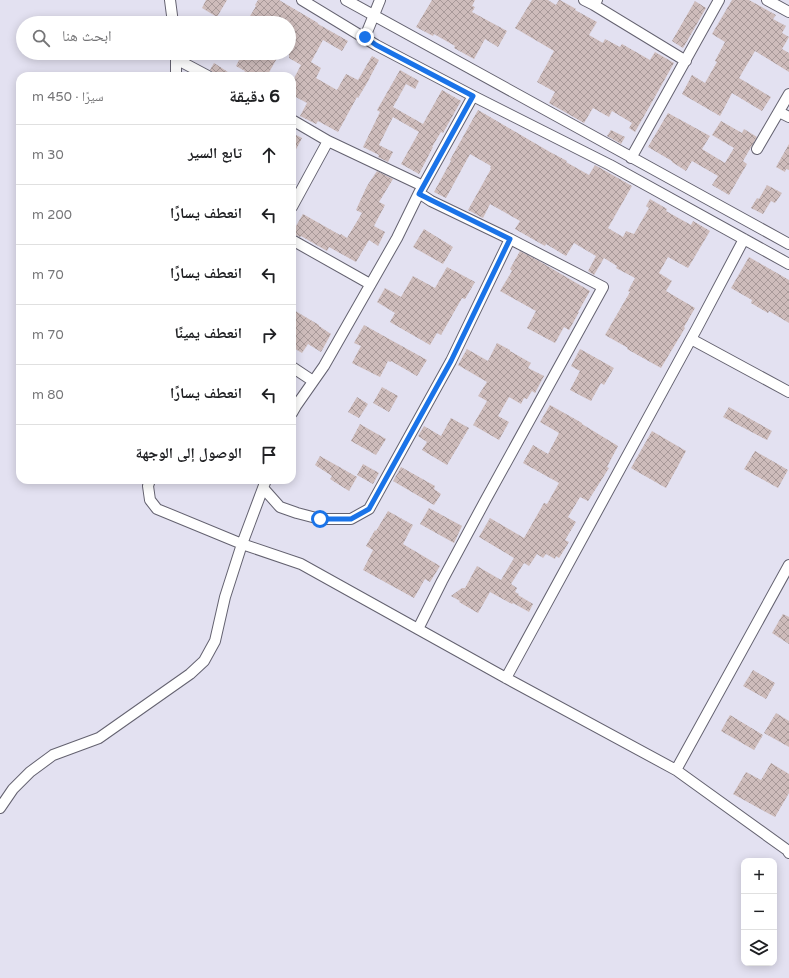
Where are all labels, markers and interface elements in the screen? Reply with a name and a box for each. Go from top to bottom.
search box [16,16,296,60]
icon: search [30,27,52,49]
text: ابحث هنا [62,27,112,45]
route end [356,28,374,46]
text: 6 دقيقة [229,86,280,107]
text: سيرًا · 450 m [32,89,104,105]
text: تابع السير [188,144,242,162]
icon: ahead [258,144,280,166]
text: 30 m [32,147,64,163]
text: انعطف يسارًا [170,204,242,222]
icon: left [258,204,280,226]
text: 200 m [32,207,72,223]
text: انعطف يسارًا [170,264,242,282]
icon: left [258,264,280,286]
text: 70 m [32,267,64,283]
text: انعطف يمينًا [174,324,242,342]
icon: right [258,324,280,346]
text: 70 m [32,327,64,343]
text: انعطف يسارًا [170,384,242,402]
icon: left [258,384,280,406]
text: 80 m [32,387,64,403]
text: الوصول إلى الوجهة [136,444,242,462]
icon: arrive [258,444,280,466]
route start [311,510,329,528]
map controls [741,858,777,966]
button: + [741,858,777,894]
button: − [741,894,777,930]
button: layers [741,930,777,966]

